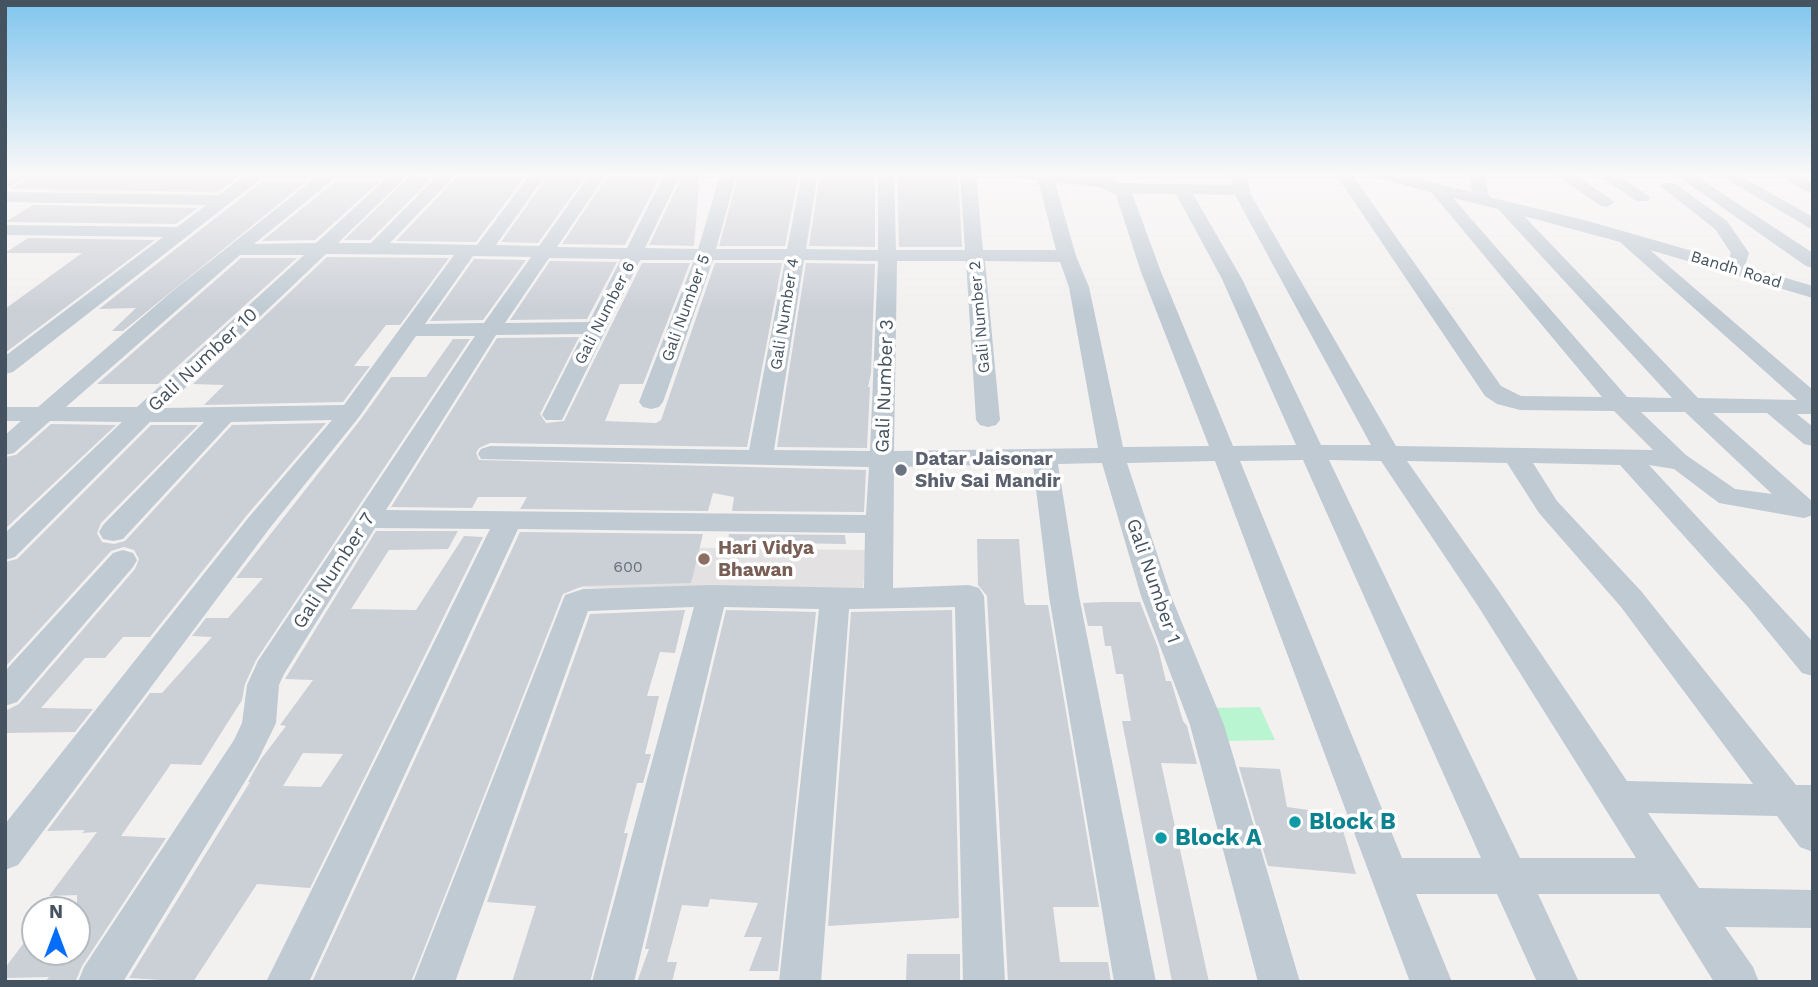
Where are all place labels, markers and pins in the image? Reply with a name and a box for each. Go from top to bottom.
place label: Datar Jaisonar Shiv Sai Mandir [915,448,1060,492]
marker: Datar Jaisonar Shiv Sai Mandir [893,462,909,478]
place label: Hari Vidya Bhawan [718,537,814,581]
marker: Hari Vidya Bhawan [696,551,712,567]
place label: Block B [1309,808,1396,836]
marker: Block B [1287,814,1303,830]
place label: Block A [1175,824,1262,852]
marker: Block A [1153,830,1169,846]

